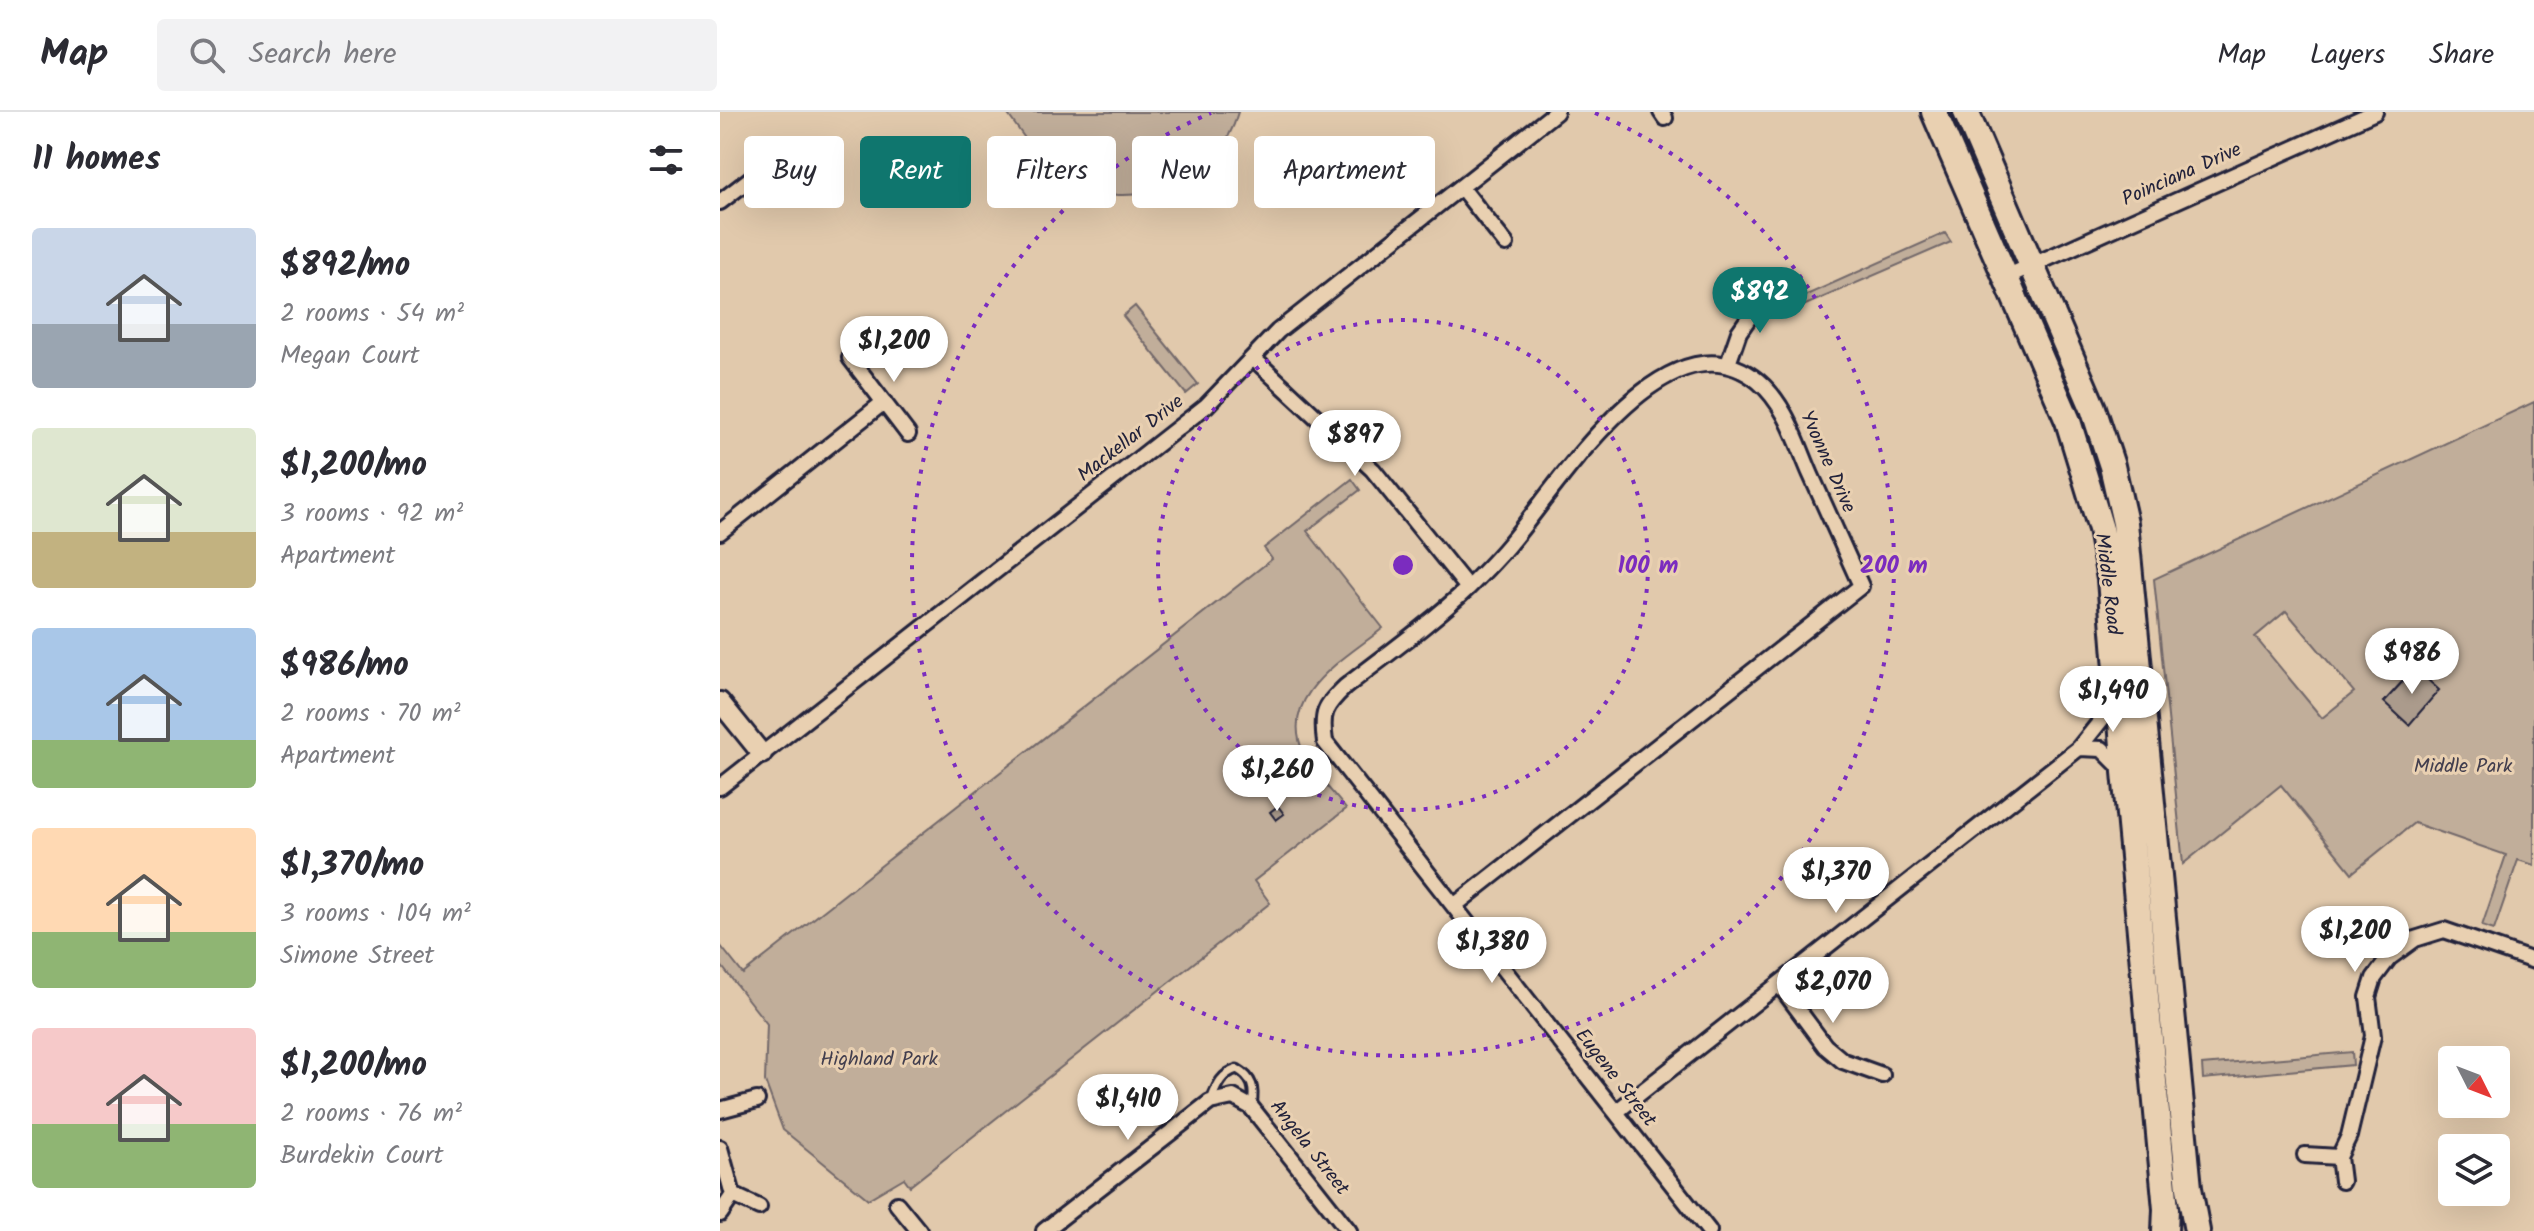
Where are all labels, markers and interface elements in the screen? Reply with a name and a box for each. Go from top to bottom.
search box [157,19,717,91]
text: Map [40,25,109,85]
text: Search here [249,31,396,79]
icon: search [185,33,229,77]
text: Map [2217,33,2266,78]
text: Layers [2310,33,2385,78]
text: Share [2429,33,2494,78]
text: 11 homes [32,133,161,187]
street label: Poinciana Drive [2117,134,2247,216]
chip: Buy [744,136,844,208]
chip: Rent [860,136,971,208]
chip: Filters [987,136,1116,208]
chip: New [1132,136,1238,208]
chip: Apartment [1254,136,1435,208]
icon: filters [644,138,688,182]
text: $892/mo [280,239,410,293]
icon: home [96,260,192,356]
pin: $892 [1713,267,1807,335]
text: $892 [1730,272,1790,314]
text: 2 rooms · 54 m² [280,293,464,335]
pin: $1,200 [829,316,959,384]
text: $1,200 [858,321,930,363]
text: Megan Court [280,335,420,377]
street label: Mackellar Drive [1071,387,1191,491]
street label: Yvonne Drive [1790,406,1864,518]
pin: $897 [1308,410,1402,478]
text: $897 [1327,415,1383,457]
text: $1,200/mo [280,439,427,493]
icon: home [96,460,192,556]
text: 3 rooms · 92 m² [280,493,463,535]
street label: Middle Road [2085,531,2129,638]
text: Apartment [280,535,395,577]
text: 100 m [1618,547,1678,586]
text: 200 m [1860,547,1928,586]
centre of rings [1389,551,1417,579]
pin: $986 [2365,628,2459,696]
text: $986 [2383,633,2441,675]
text: $986/mo [280,639,409,693]
icon: home [96,660,192,756]
pin: $1,490 [2048,666,2178,734]
text: $1,490 [2078,671,2148,713]
text: 2 rooms · 70 m² [280,693,461,735]
text: Apartment [280,735,395,777]
pin: $1,260 [1212,745,1342,813]
text: $1,260 [1241,750,1313,792]
park label: Middle Park [2414,751,2513,783]
text: $1,370/mo [280,839,424,893]
pin: $1,370 [1771,847,1901,915]
text: $1,370 [1801,852,1871,894]
icon: home [96,860,192,956]
text: 3 rooms · 104 m² [280,893,471,935]
pin: $1,200 [2290,906,2420,974]
text: $1,200 [2319,911,2391,953]
pin: $1,380 [1427,917,1557,985]
text: $1,380 [1456,922,1528,964]
text: Simone Street [280,935,434,977]
pin: $2,070 [1768,957,1898,1025]
text: $2,070 [1795,962,1871,1004]
street label: Eugene Street [1566,1022,1664,1135]
text: $1,200/mo [280,1039,427,1093]
park label: Highland Park [820,1044,938,1076]
north arrow [2438,1046,2510,1118]
map controls [2438,1046,2510,1206]
icon: home [96,1060,192,1156]
pin: $1,410 [1063,1074,1193,1142]
text: $1,410 [1095,1079,1161,1121]
text: 2 rooms · 76 m² [280,1093,462,1135]
street label: Angela Street [1261,1093,1357,1203]
button: layers [2438,1134,2510,1206]
text: Burdekin Court [280,1135,444,1177]

